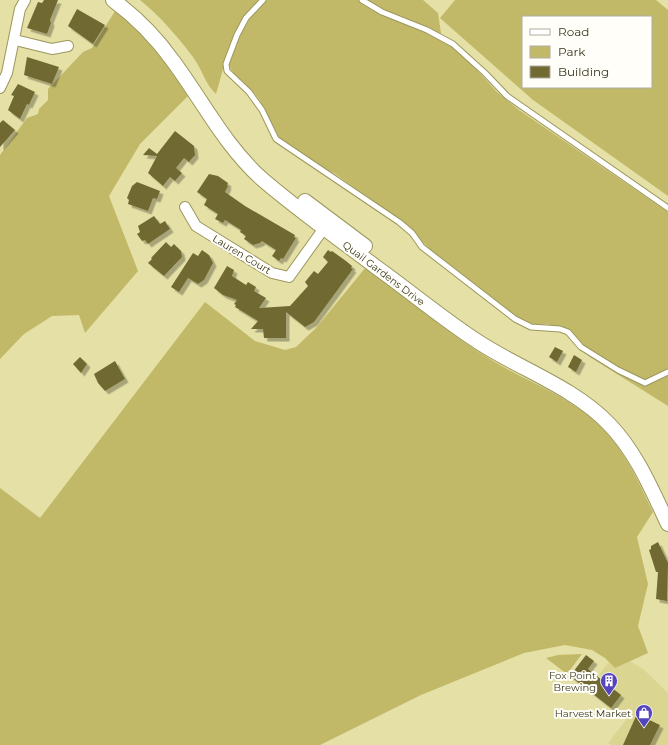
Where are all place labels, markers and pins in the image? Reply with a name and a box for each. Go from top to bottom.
place label: Fox Point Brewing [549,669,596,694]
building icon: Fox Point Brewing [599,671,619,696]
shop icon: Harvest Market [634,703,654,728]
place label: Harvest Market [555,707,631,720]

